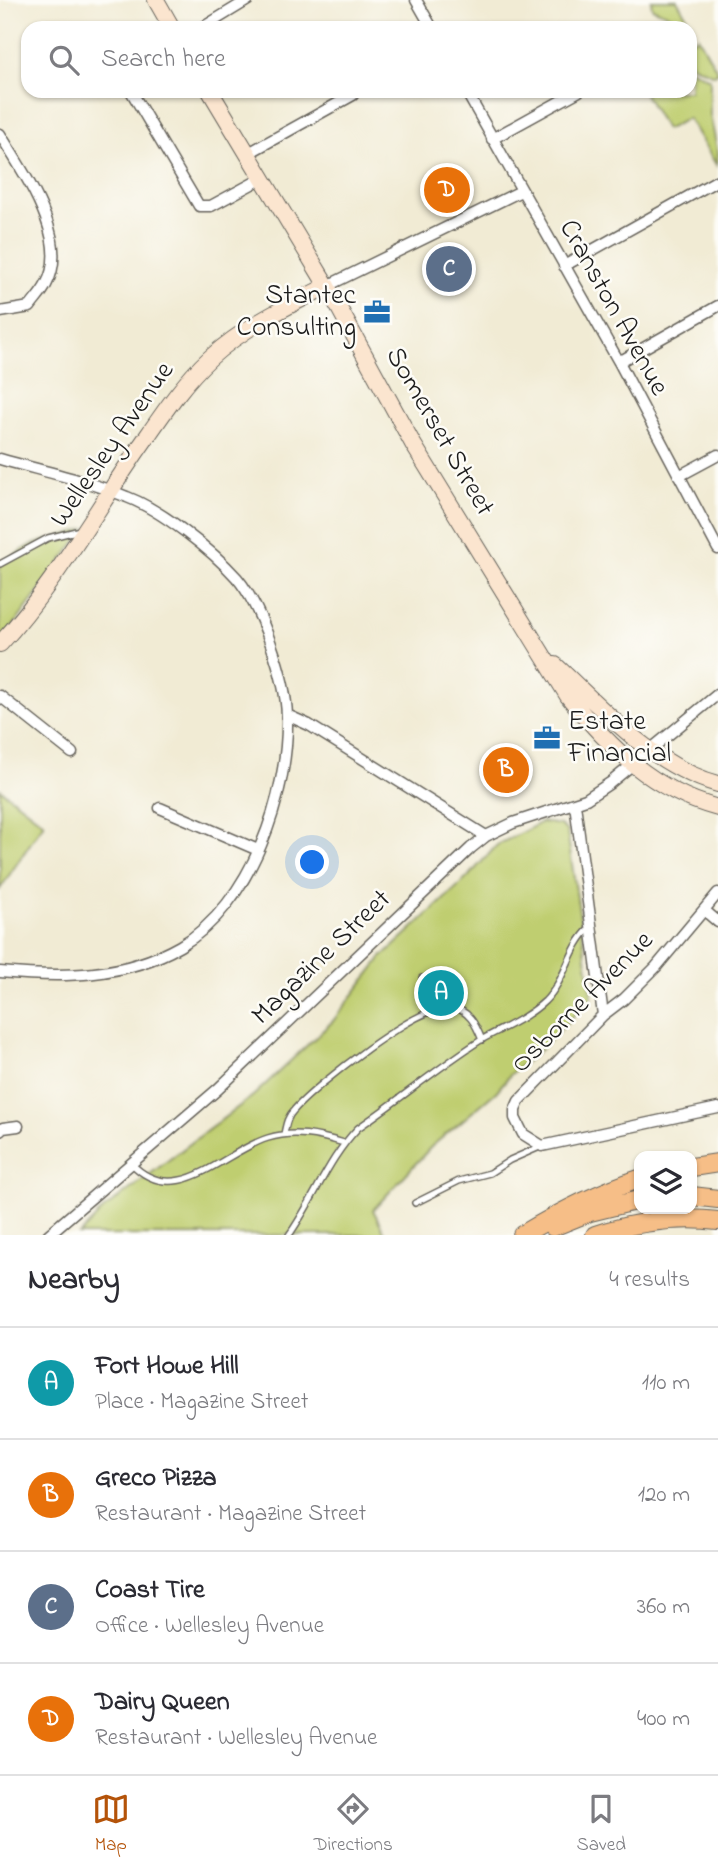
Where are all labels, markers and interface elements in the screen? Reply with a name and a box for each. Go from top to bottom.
search box [21,21,697,98]
icon: search [45,41,83,79]
text: Search here [101,41,226,79]
pin: D [424,164,470,216]
street label: Cranston Avenue [548,212,679,404]
pin: C [426,243,472,295]
place label: Stantec Consulting [237,276,357,349]
office icon: Stantec Consulting [362,297,392,327]
street label: Somerset Street [374,340,504,524]
street label: Wellesley Avenue [41,353,186,536]
place label: Estate Financial [567,702,671,775]
office icon: Estate Financial [532,723,562,753]
pin: B [483,744,529,796]
your location [295,845,329,879]
street label: Magazine Street [243,881,401,1035]
street label: Osborne Avenue [502,922,664,1084]
pin: A [418,967,464,1019]
map controls [634,1151,697,1214]
button: layers [634,1151,697,1214]
text: Nearby [28,1259,120,1303]
text: 4 results [609,1264,690,1297]
text: Fort Howe Hill [95,1348,239,1386]
text: A [44,1367,58,1400]
text: 110 m [642,1367,690,1400]
text: Place · Magazine Street [95,1386,308,1419]
text: Greco Pizza [95,1460,217,1498]
text: B [43,1479,59,1512]
text: 120 m [638,1479,690,1512]
text: Restaurant · Magazine Street [95,1498,366,1531]
text: Coast Tire [95,1572,205,1610]
text: C [45,1591,57,1624]
text: 360 m [637,1591,690,1624]
text: Office · Wellesley Avenue [95,1610,324,1643]
text: Dairy Queen [95,1684,229,1722]
text: D [43,1703,59,1736]
text: 400 m [637,1703,690,1736]
text: Restaurant · Wellesley Avenue [95,1722,377,1755]
tab: Map [92,1790,130,1859]
tab: Directions [314,1790,393,1859]
tab: Saved [577,1790,626,1859]

